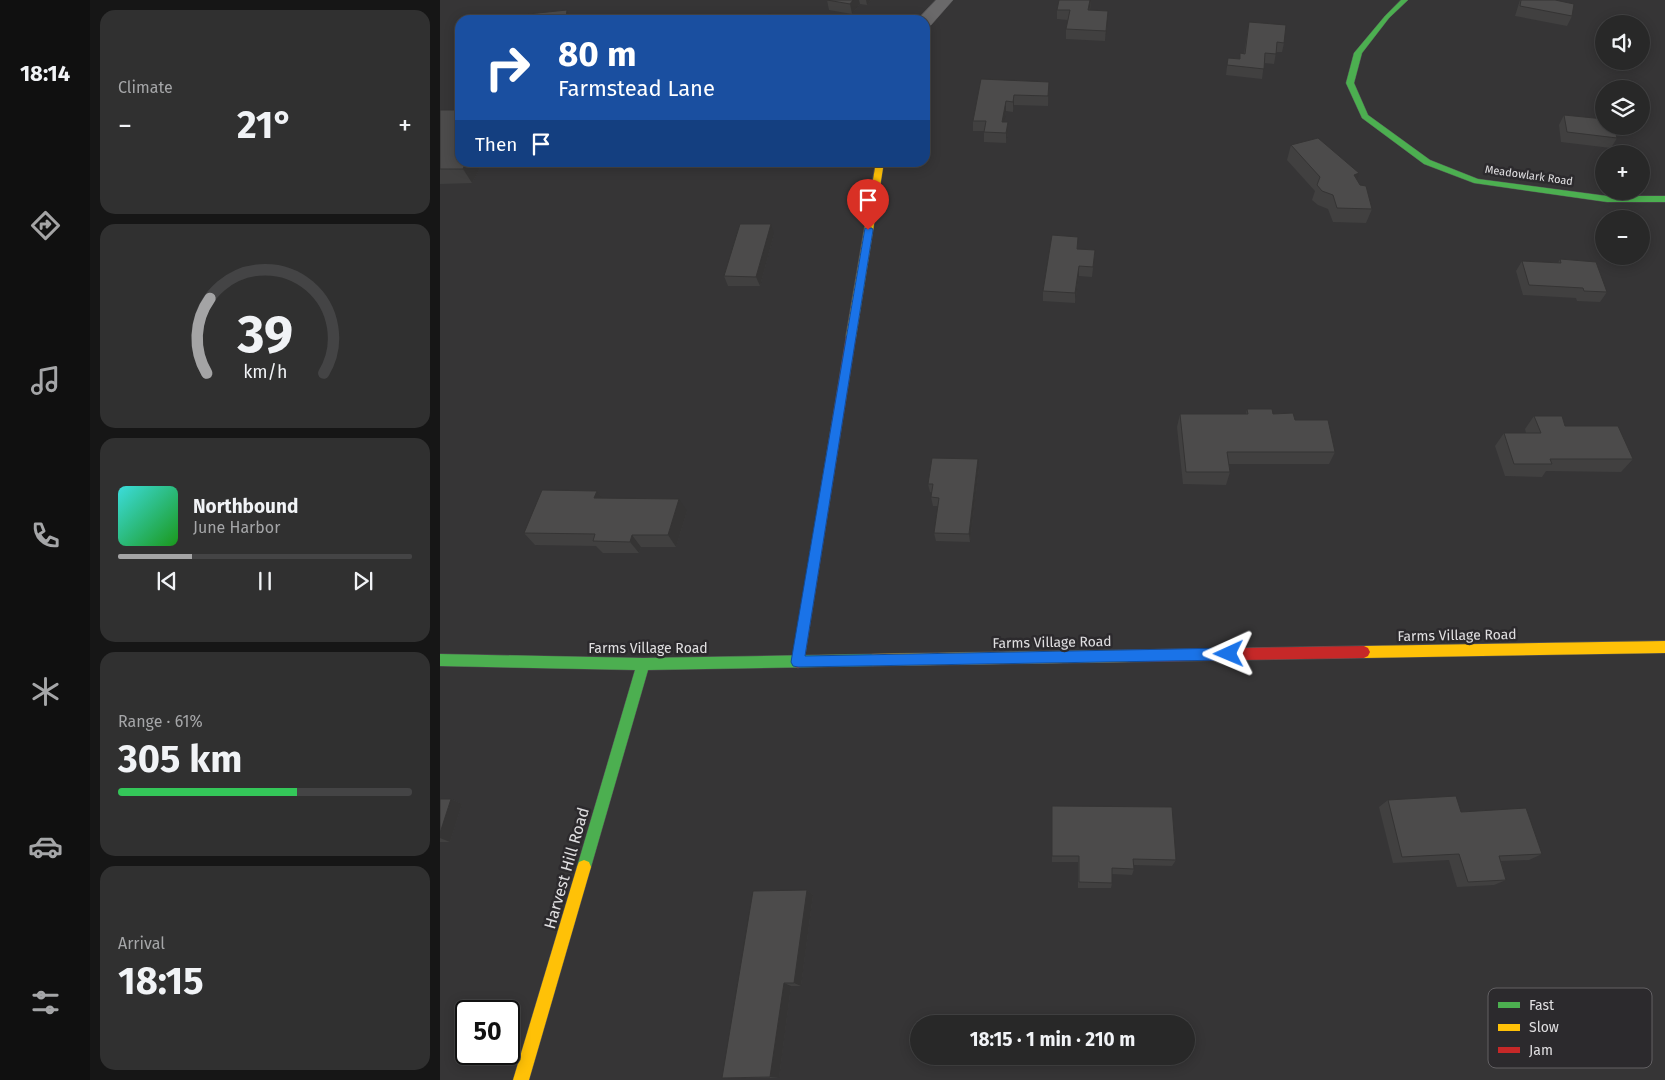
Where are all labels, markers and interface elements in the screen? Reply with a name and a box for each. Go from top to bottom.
map controls [1595,15,1650,265]
button: sound [1595,15,1650,70]
text: 80 m [558,33,637,75]
icon: right [475,35,540,100]
text: 18:14 [20,60,70,87]
text: Farmstead Lane [558,75,715,102]
text: Climate [118,78,173,97]
button: layers [1595,80,1650,135]
text: 21° [237,102,293,148]
text: − [118,109,132,142]
text: + [398,109,412,142]
icon: arrive [527,130,555,158]
text: Then [475,133,517,156]
button: + [1595,145,1650,200]
street label: Meadowlark Road [1484,163,1574,188]
pin [847,179,889,230]
icon: arrive [854,186,882,214]
icon: directions [28,208,63,243]
button: − [1595,210,1650,265]
text: 39 [236,303,293,366]
text: km/h [243,361,287,383]
icon: music [28,363,63,398]
text: Northbound [193,495,298,518]
icon: phone [28,518,63,553]
text: June Harbor [193,518,280,537]
icon: previous [153,567,181,595]
icon: pause [251,567,279,595]
icon: next [349,567,377,595]
street label: Farms Village Road [1397,626,1517,645]
position arrow [1202,627,1254,679]
street label: Farms Village Road [992,633,1112,652]
street label: Farms Village Road [588,640,708,657]
icon: climate [28,674,63,709]
text: Range · 61% [118,712,203,731]
text: 305 km [118,736,242,782]
street label: Harvest Hill Road [540,805,593,931]
icon: car [28,829,63,864]
text: Arrival [118,934,165,953]
text: 18:15 [118,958,204,1004]
icon: filters [28,985,63,1020]
legend [1488,988,1652,1068]
text: Fast [1529,997,1555,1014]
speed limit sign: 50 [455,1000,520,1065]
text: Slow [1529,1019,1559,1036]
text: 18:15 · 1 min · 210 m [970,1028,1135,1051]
text: Jam [1529,1042,1553,1059]

